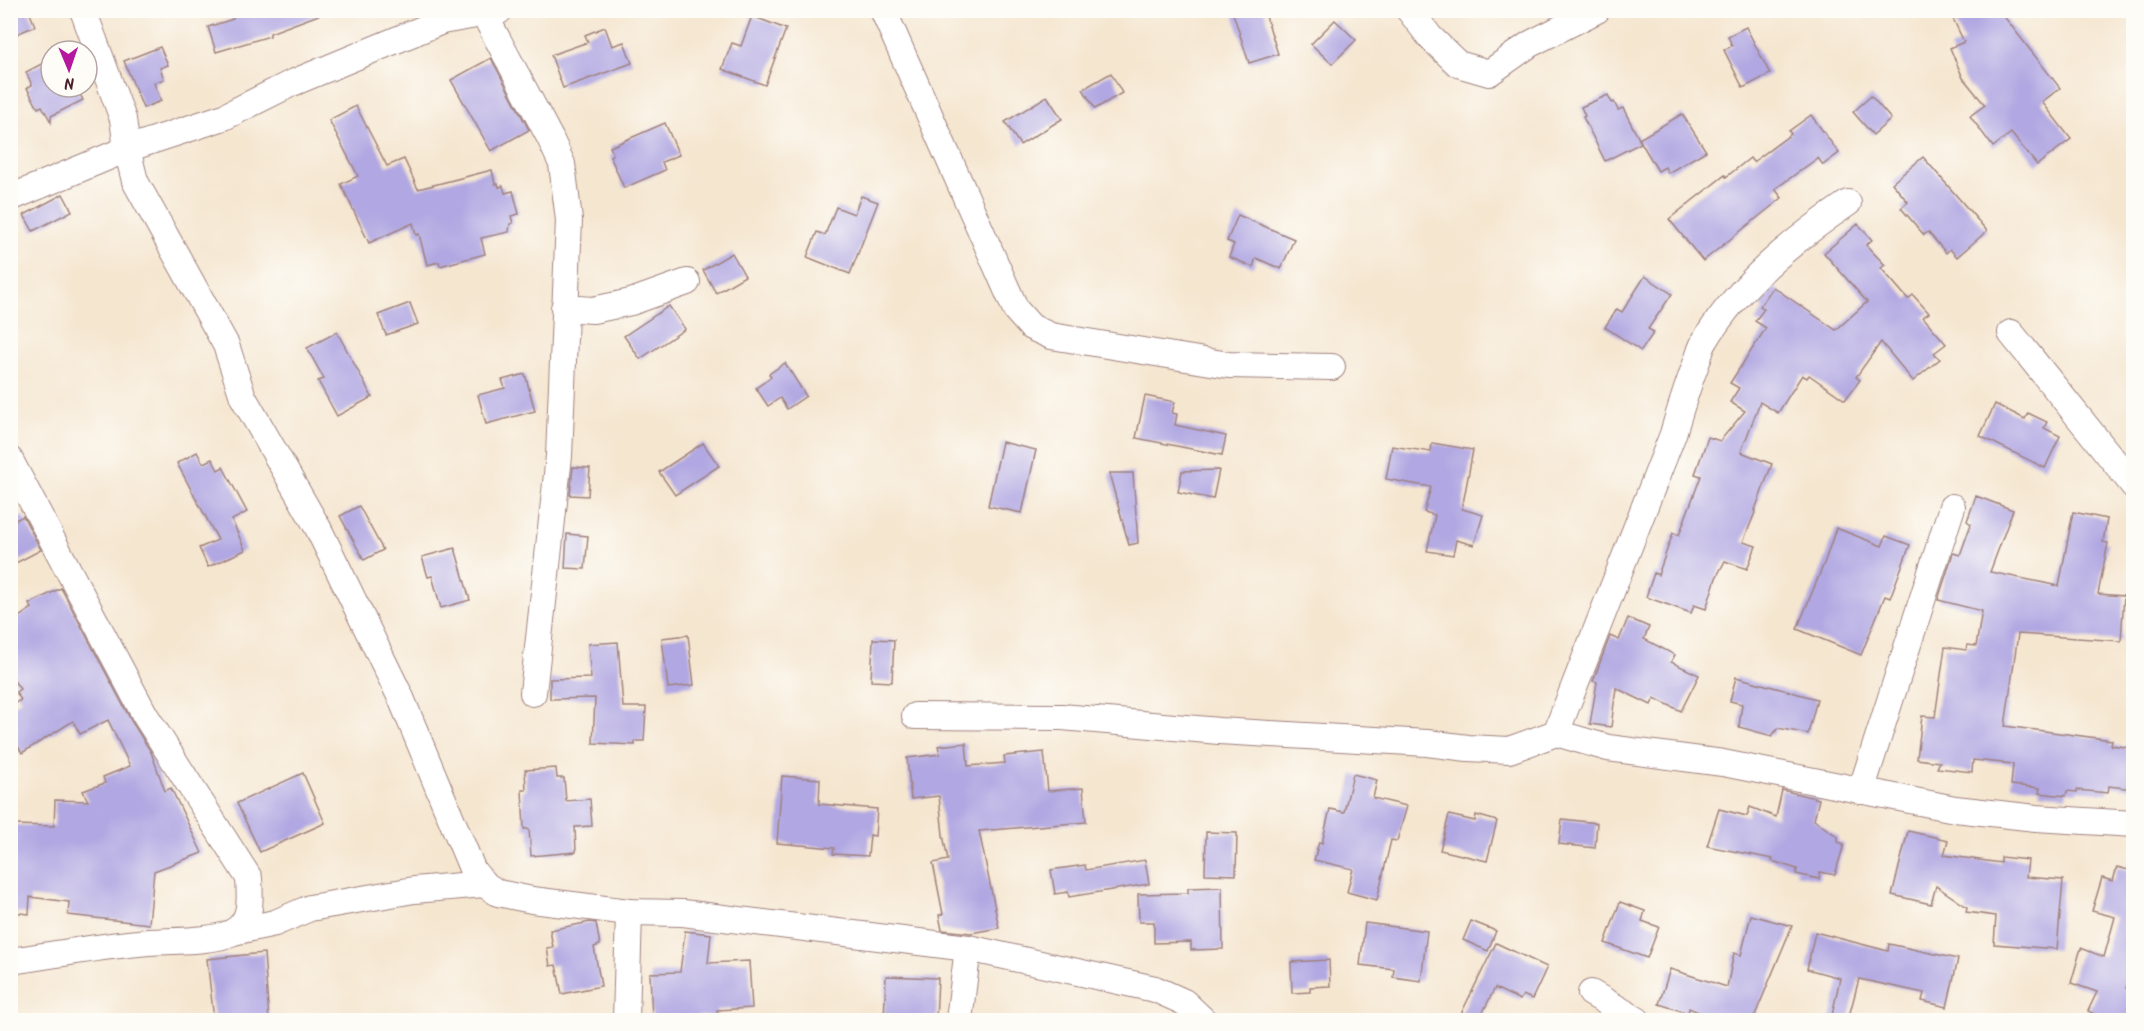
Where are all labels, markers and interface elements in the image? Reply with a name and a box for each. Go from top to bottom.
north arrow [39,39,99,99]
text: N [64,70,75,95]

